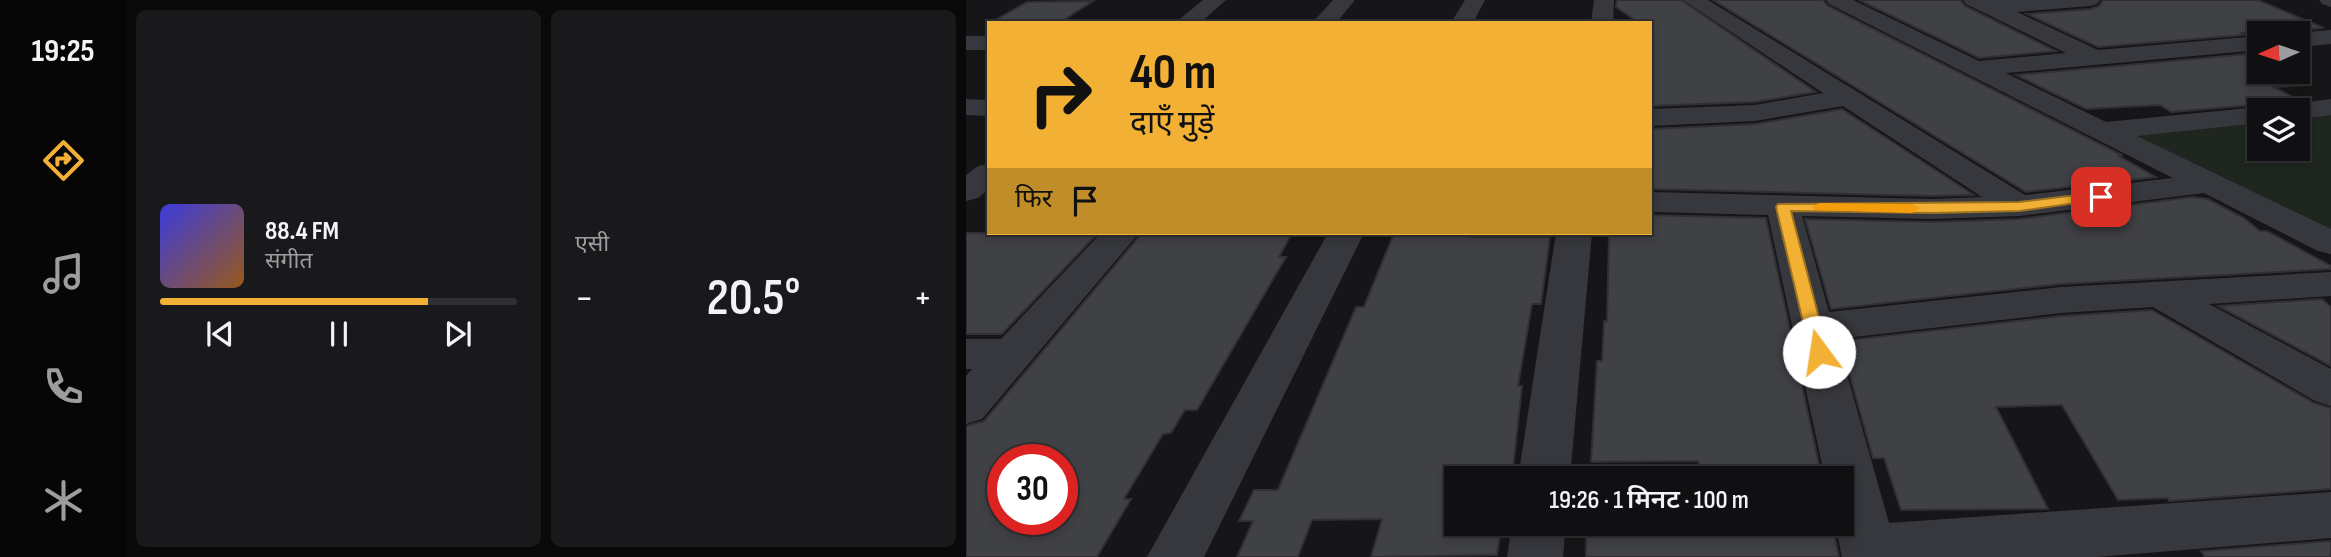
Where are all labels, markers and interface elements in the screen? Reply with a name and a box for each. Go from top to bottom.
north arrow [2247,21,2310,84]
map controls [2247,21,2310,161]
text: 19:25 [32,32,94,71]
text: 40 m [1130,44,1216,103]
icon: right [1015,49,1106,140]
button: layers [2247,98,2310,161]
text: दाएँ मुड़ें [1130,104,1214,143]
icon: directions [39,136,88,185]
pin [2071,167,2131,227]
icon: arrive [2082,178,2120,216]
icon: arrive [1066,182,1104,220]
text: फिर [1015,184,1052,215]
text: 88.4 FM [265,216,339,247]
text: एसी [575,230,609,258]
text: संगीत [265,247,313,275]
icon: music [39,249,88,298]
text: 20.5° [707,267,800,330]
text: − [575,276,594,321]
text: + [913,276,932,321]
icon: previous [201,315,239,353]
icon: pause [320,315,358,353]
icon: next [439,315,477,353]
position arrow [1782,315,1856,389]
icon: phone [39,362,88,411]
speed limit sign: 30 [987,444,1078,535]
icon: climate [39,476,88,525]
text: 19:26 · 1 मिनट · 100 m [1549,485,1749,516]

